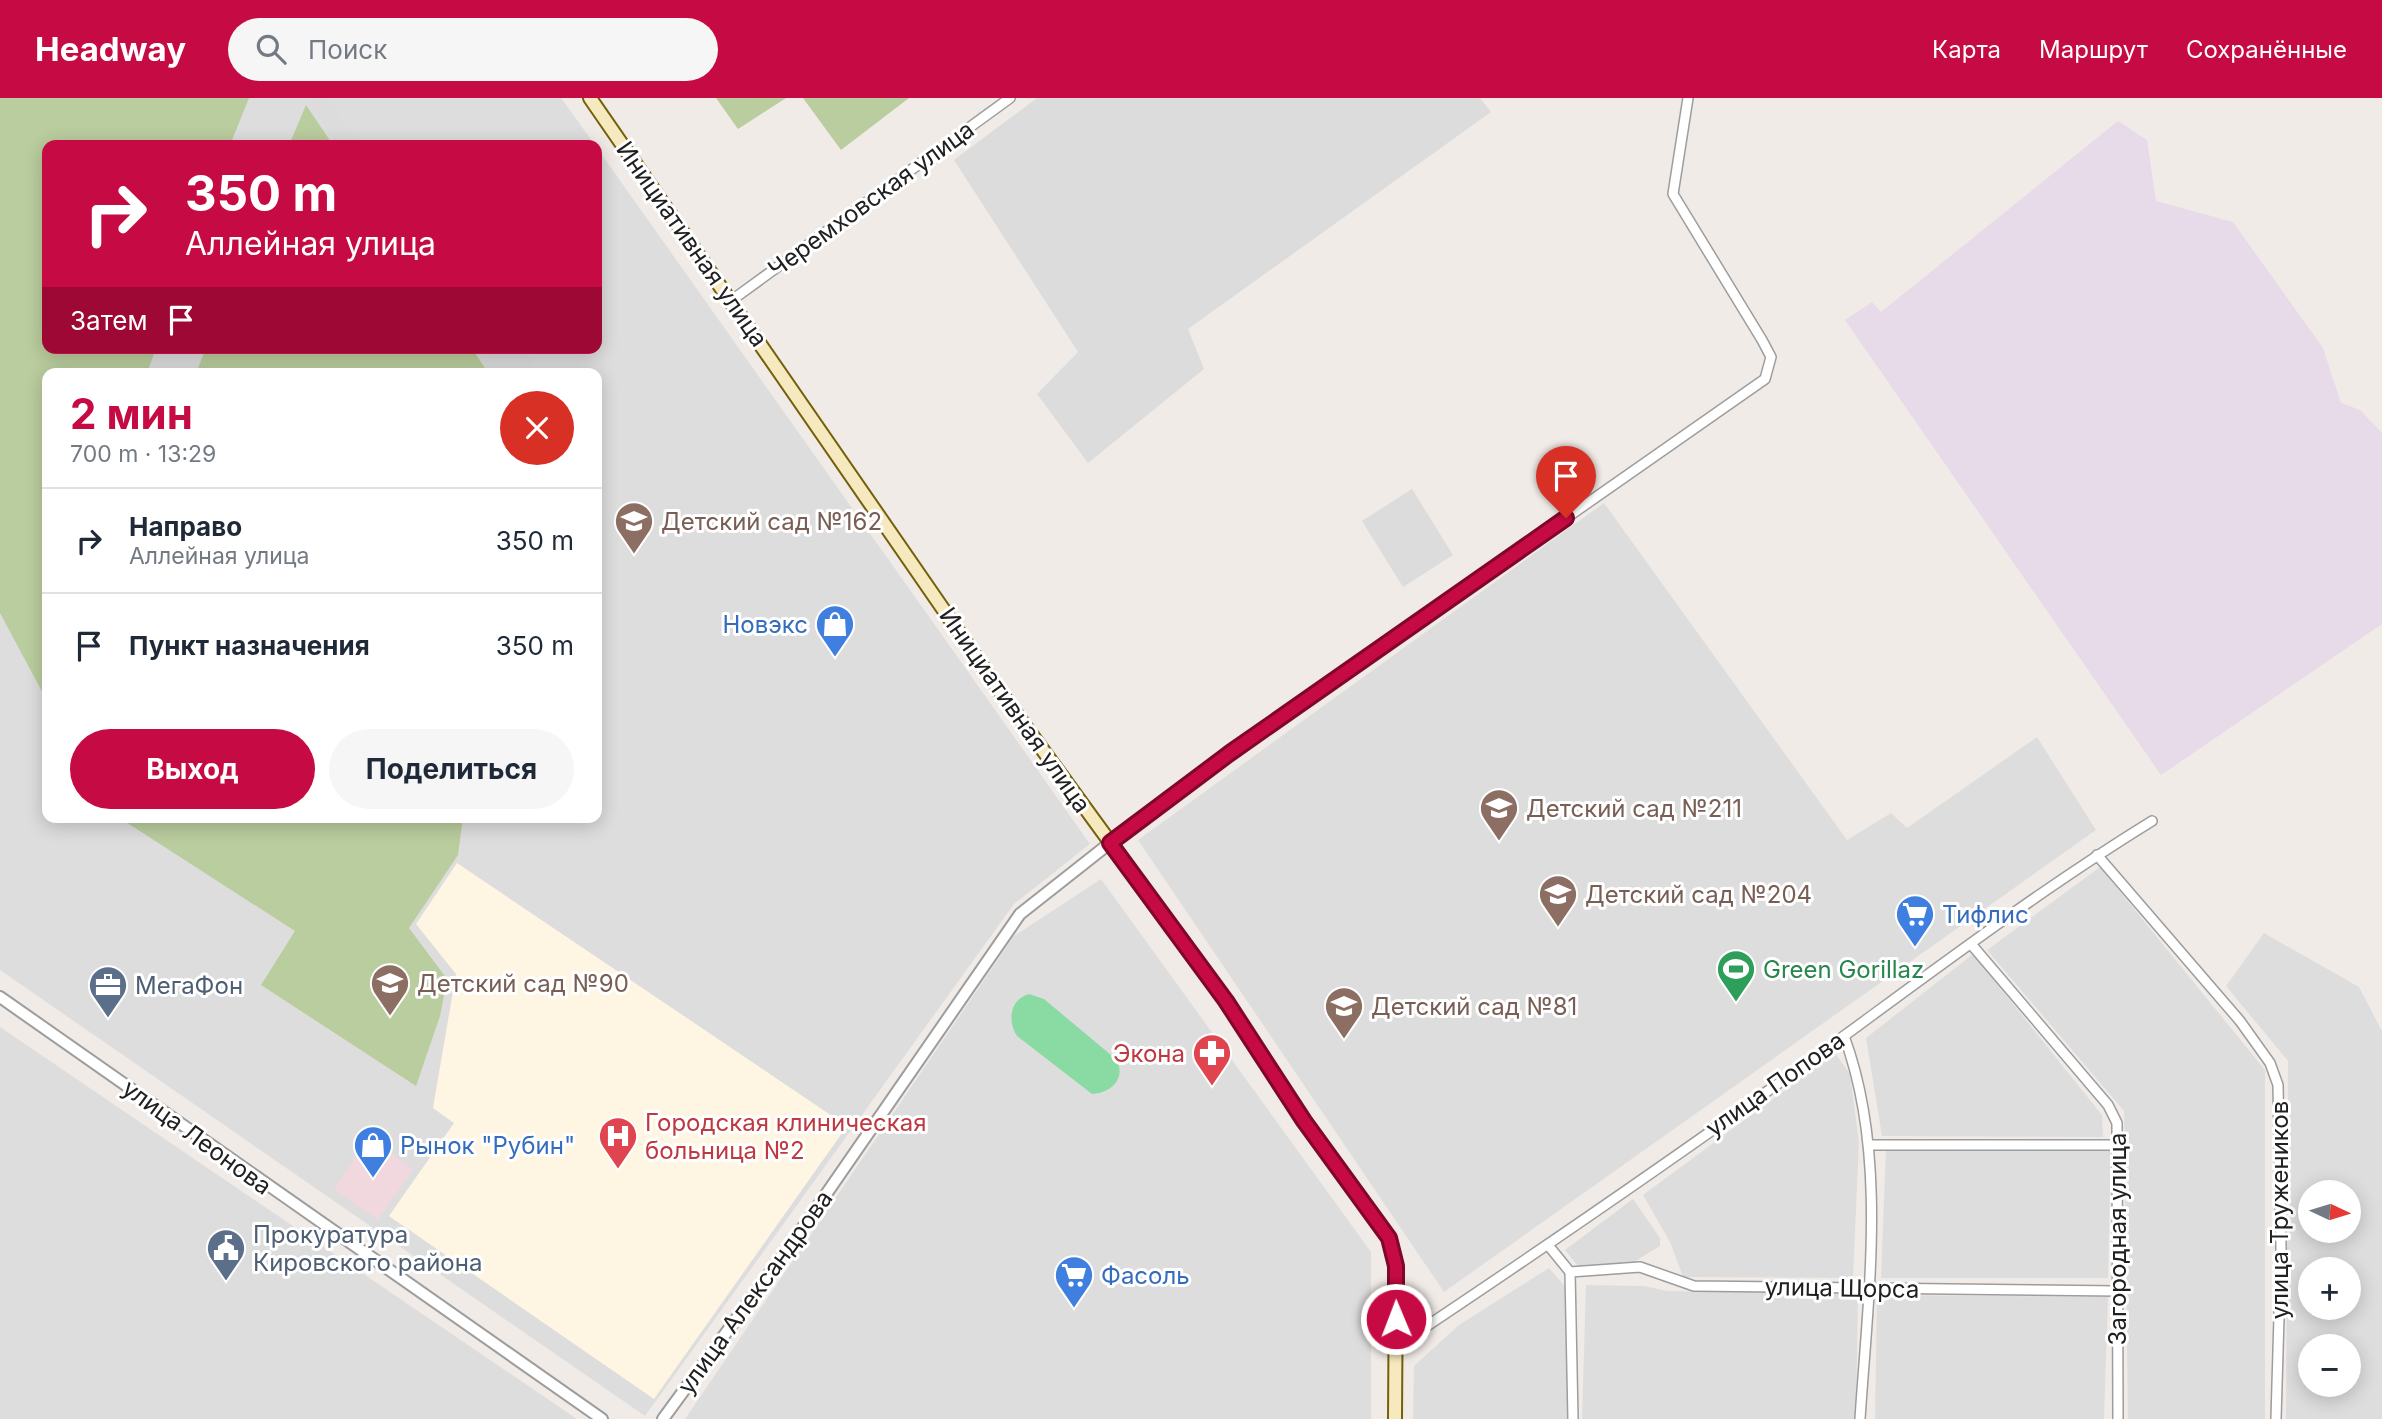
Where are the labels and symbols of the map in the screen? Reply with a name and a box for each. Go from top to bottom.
street label: Черемховская улица [763,115,979,283]
street label: Инициативная улица [610,136,774,352]
pin [1536,446,1596,518]
school or university icon: Детский сад №162 [613,500,655,555]
place label: Детский сад №162 [661,507,882,536]
street label: Инициативная улица [933,602,1097,818]
shop icon: Новэкс [814,603,856,658]
place label: Новэкс [722,610,808,639]
school or university icon: Детский сад №211 [1478,787,1520,842]
place label: Детский сад №211 [1526,794,1742,823]
school or university icon: Детский сад №204 [1537,873,1579,928]
place label: Детский сад №204 [1585,880,1812,909]
supermarket icon: Тифлис [1894,893,1936,948]
place label: Тифлис [1942,900,2029,929]
sports icon: Green Gorillaz [1715,948,1757,1003]
place label: Green Gorillaz [1763,955,1924,984]
school or university icon: Детский сад №90 [369,962,411,1017]
office icon: МегаФон [87,964,129,1019]
place label: Детский сад №90 [417,969,629,998]
place label: МегаФон [135,971,243,1000]
school or university icon: Детский сад №81 [1323,985,1365,1040]
place label: Детский сад №81 [1371,992,1577,1021]
street label: улица Попова [1700,1025,1850,1143]
pharmacy icon: Экона [1191,1032,1233,1087]
place label: Экона [1113,1039,1185,1068]
street label: улица Леонова [117,1073,277,1201]
street label: улица Тружеников [2265,1101,2294,1319]
place label: Городская клиническая больница №2 [645,1108,927,1165]
hospital icon: Городская клиническая больница №2 [597,1115,639,1170]
shop icon: Рынок "Рубин" [352,1124,394,1179]
place label: Рынок "Рубин" [400,1131,575,1160]
street label: Загородная улица [2103,1133,2132,1345]
north arrow [2298,1180,2361,1242]
street label: улица Александрова [671,1185,839,1399]
place label: Прокуратура Кировского района [253,1220,482,1277]
public building icon: Прокуратура Кировского района [205,1227,247,1282]
supermarket icon: Фасоль [1053,1254,1095,1309]
place label: Фасоль [1101,1261,1190,1290]
street label: улица Щорса [1764,1272,1920,1304]
position arrow [1359,1282,1433,1356]

